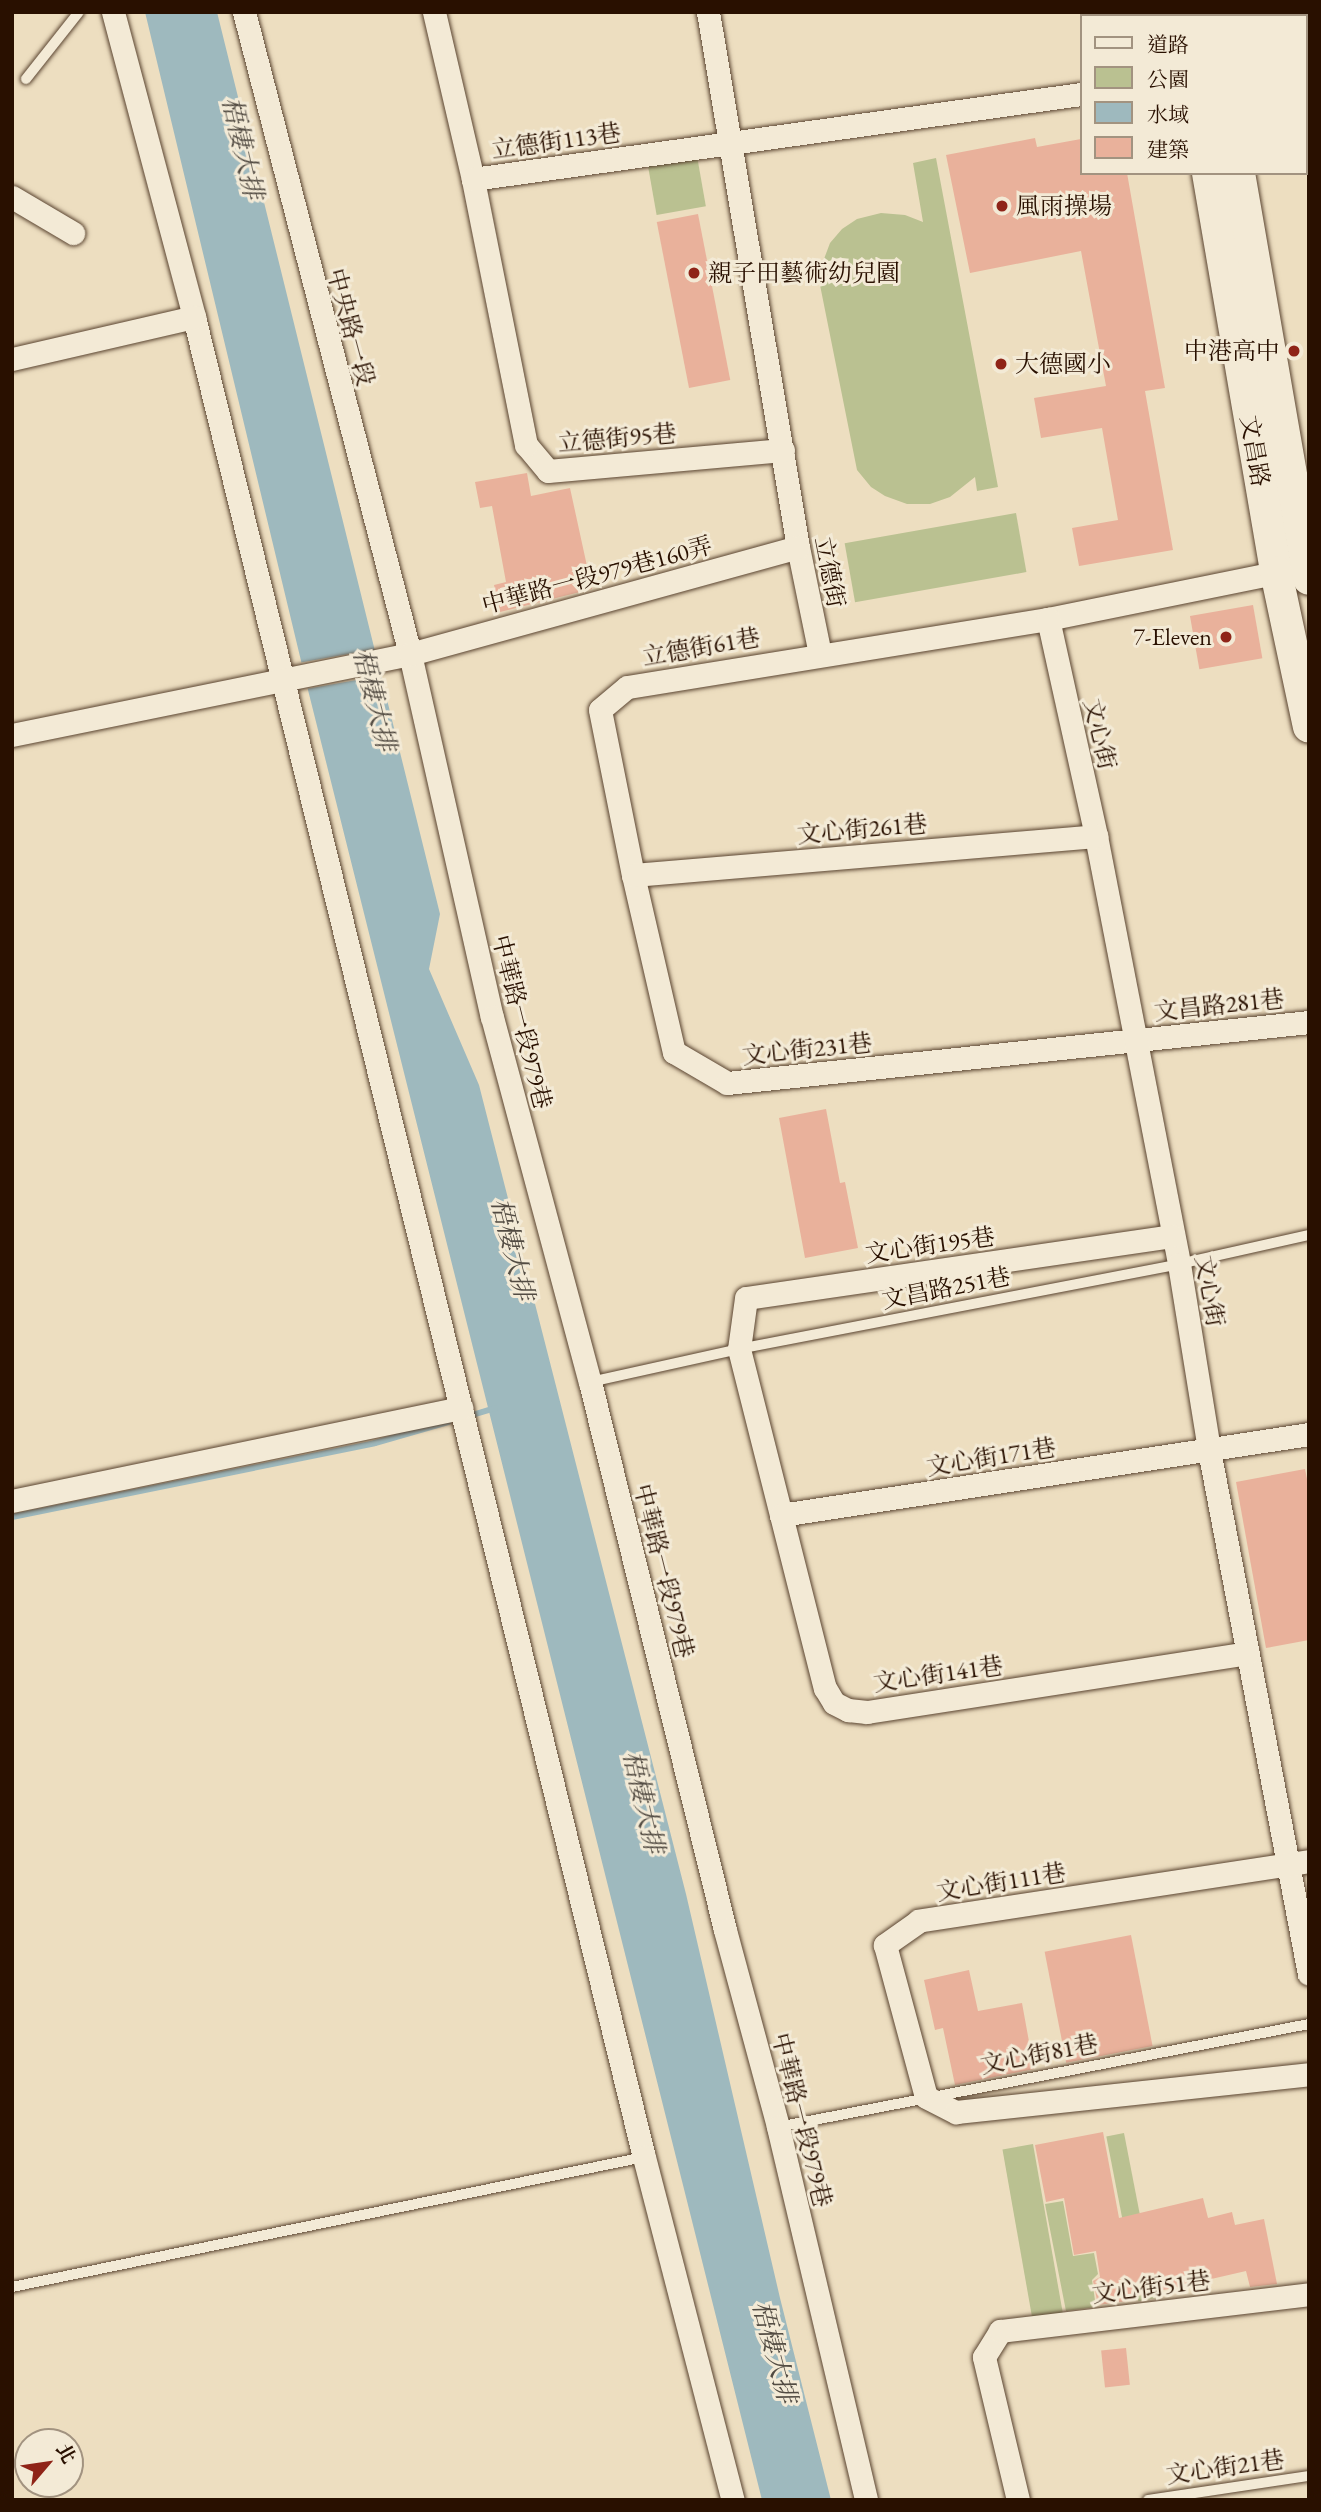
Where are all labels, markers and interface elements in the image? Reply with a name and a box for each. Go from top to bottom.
legend [1080,14,1307,175]
text: 道路 [1147,31,1189,58]
text: 公園 [1147,66,1189,93]
water label: 梧棲大排 [215,94,269,202]
text: 水域 [1147,101,1189,128]
street label: 立德街113巷 [489,118,623,164]
text: 建築 [1147,136,1189,163]
place label: 風雨操場 [1016,192,1112,220]
marker: 風雨操場 [994,198,1010,214]
place label: 親子田藝術幼兒園 [708,259,900,287]
street label: 中央路一段 [322,265,380,389]
marker: 親子田藝術幼兒園 [686,265,702,281]
place label: 中港高中 [1184,337,1280,365]
marker: 中港高中 [1286,343,1302,359]
place label: 大德國小 [1015,350,1111,378]
marker: 大德國小 [993,356,1009,372]
street label: 文昌路 [1235,413,1275,489]
street label: 立德街95巷 [556,418,678,458]
street label: 中華路一段979巷160弄 [479,530,715,620]
street label: 立德街 [809,534,851,610]
street label: 立德街61巷 [640,622,762,672]
place label: 7-Eleven [1133,623,1212,651]
marker: 7-Eleven [1218,629,1234,645]
water label: 梧棲大排 [346,646,402,754]
street label: 文心街 [1078,696,1122,772]
street label: 文心街261巷 [796,809,928,849]
street label: 中華路一段979巷 [486,932,558,1112]
street label: 文昌路281巷 [1153,984,1285,1026]
street label: 文心街231巷 [741,1028,873,1070]
water label: 梧棲大排 [484,1195,540,1303]
street label: 文心街195巷 [863,1222,997,1268]
street label: 文心街 [1190,1253,1230,1329]
street label: 文昌路251巷 [879,1261,1013,1315]
street label: 文心街171巷 [924,1433,1058,1481]
street label: 中華路一段979巷 [628,1481,700,1661]
street label: 文心街141巷 [871,1651,1005,1697]
water label: 梧棲大排 [616,1748,670,1856]
street label: 文心街111巷 [934,1858,1068,1906]
street label: 文心街81巷 [978,2029,1100,2079]
street label: 中華路一段979巷 [766,2030,838,2210]
street label: 文心街51巷 [1090,2265,1212,2309]
water label: 梧棲大排 [745,2298,803,2406]
north arrow [14,2428,84,2498]
text: 北 [51,2439,82,2468]
street label: 文心街21巷 [1164,2444,1286,2490]

